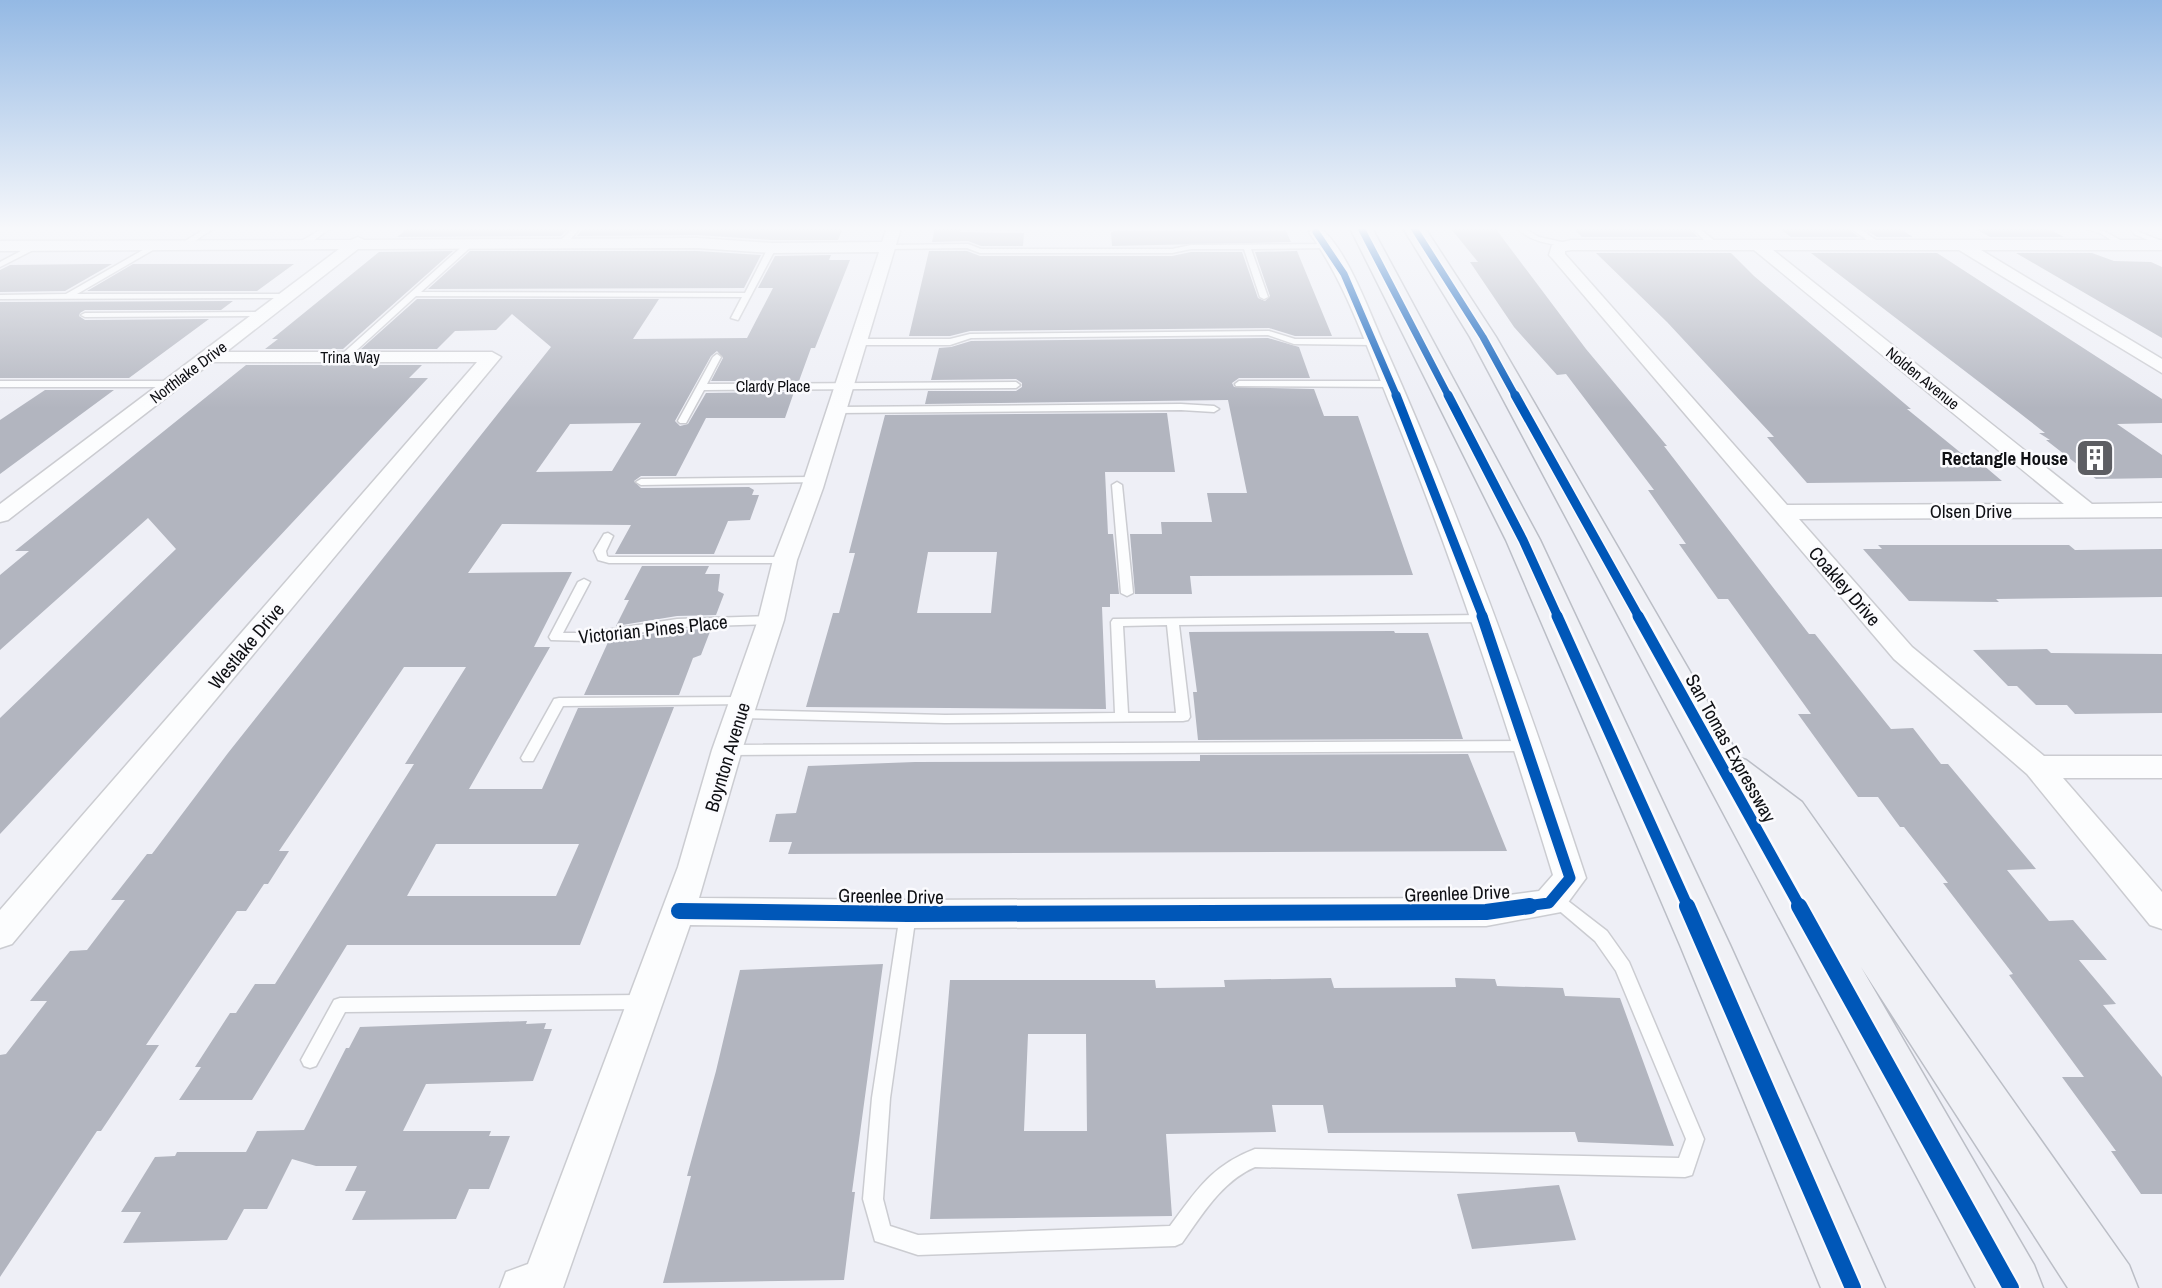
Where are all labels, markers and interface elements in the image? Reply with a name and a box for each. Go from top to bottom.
street label: Northlake Drive [145,336,231,408]
street label: Nolden Avenue [1882,342,1964,414]
street label: Trina Way [320,346,380,368]
street label: Clardy Place [736,375,810,397]
building icon: Rectangle House [2074,437,2116,479]
place label: Rectangle House [1942,445,2068,471]
street label: Olsen Drive [1930,498,2012,524]
street label: Coakley Drive [1803,541,1887,631]
street label: Westlake Drive [202,597,290,695]
street label: Victorian Pines Place [577,608,729,650]
street label: San Tomas Expressway [1679,669,1783,827]
street label: Boynton Avenue [698,699,756,815]
street label: Greenlee Drive [1404,878,1510,908]
street label: Greenlee Drive [838,882,944,910]

